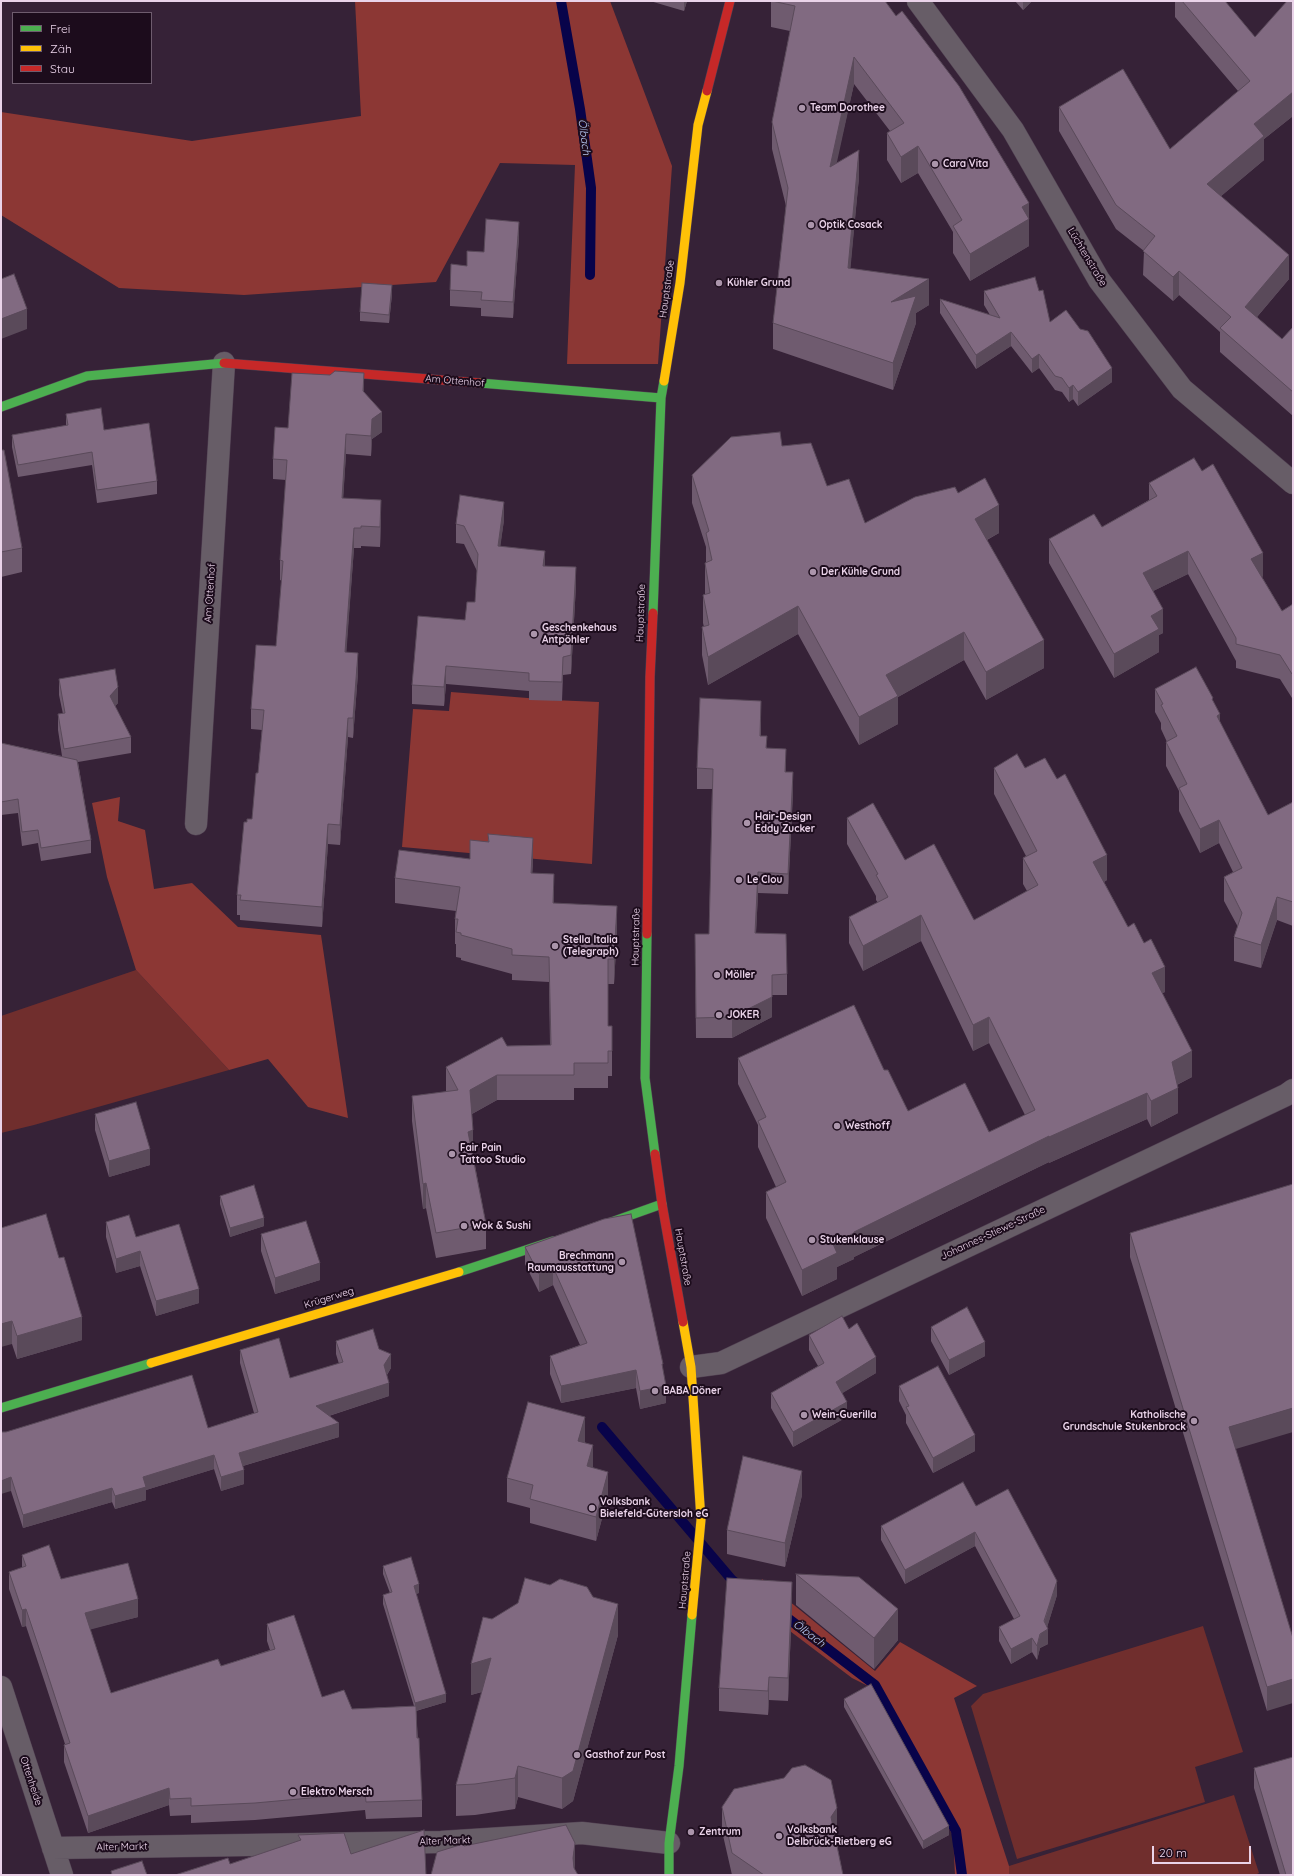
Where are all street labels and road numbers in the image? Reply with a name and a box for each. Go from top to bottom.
street label: Lüchtenstraße [1065,226,1109,288]
street label: Hauptstraße [657,259,677,319]
street label: Am Ottenhof [425,372,485,390]
street label: Am Ottenhof [202,563,218,623]
street label: Hauptstraße [634,584,648,642]
street label: Hauptstraße [629,908,643,966]
street label: Johannes-Stiewe-Straße [939,1204,1047,1262]
street label: Hauptstraße [672,1227,694,1287]
street label: Krügerweg [303,1285,355,1311]
street label: Hauptstraße [676,1551,694,1609]
street label: Ottenheide [17,1755,45,1807]
street label: Alter Markt [419,1834,471,1848]
street label: Alter Markt [96,1841,148,1853]

